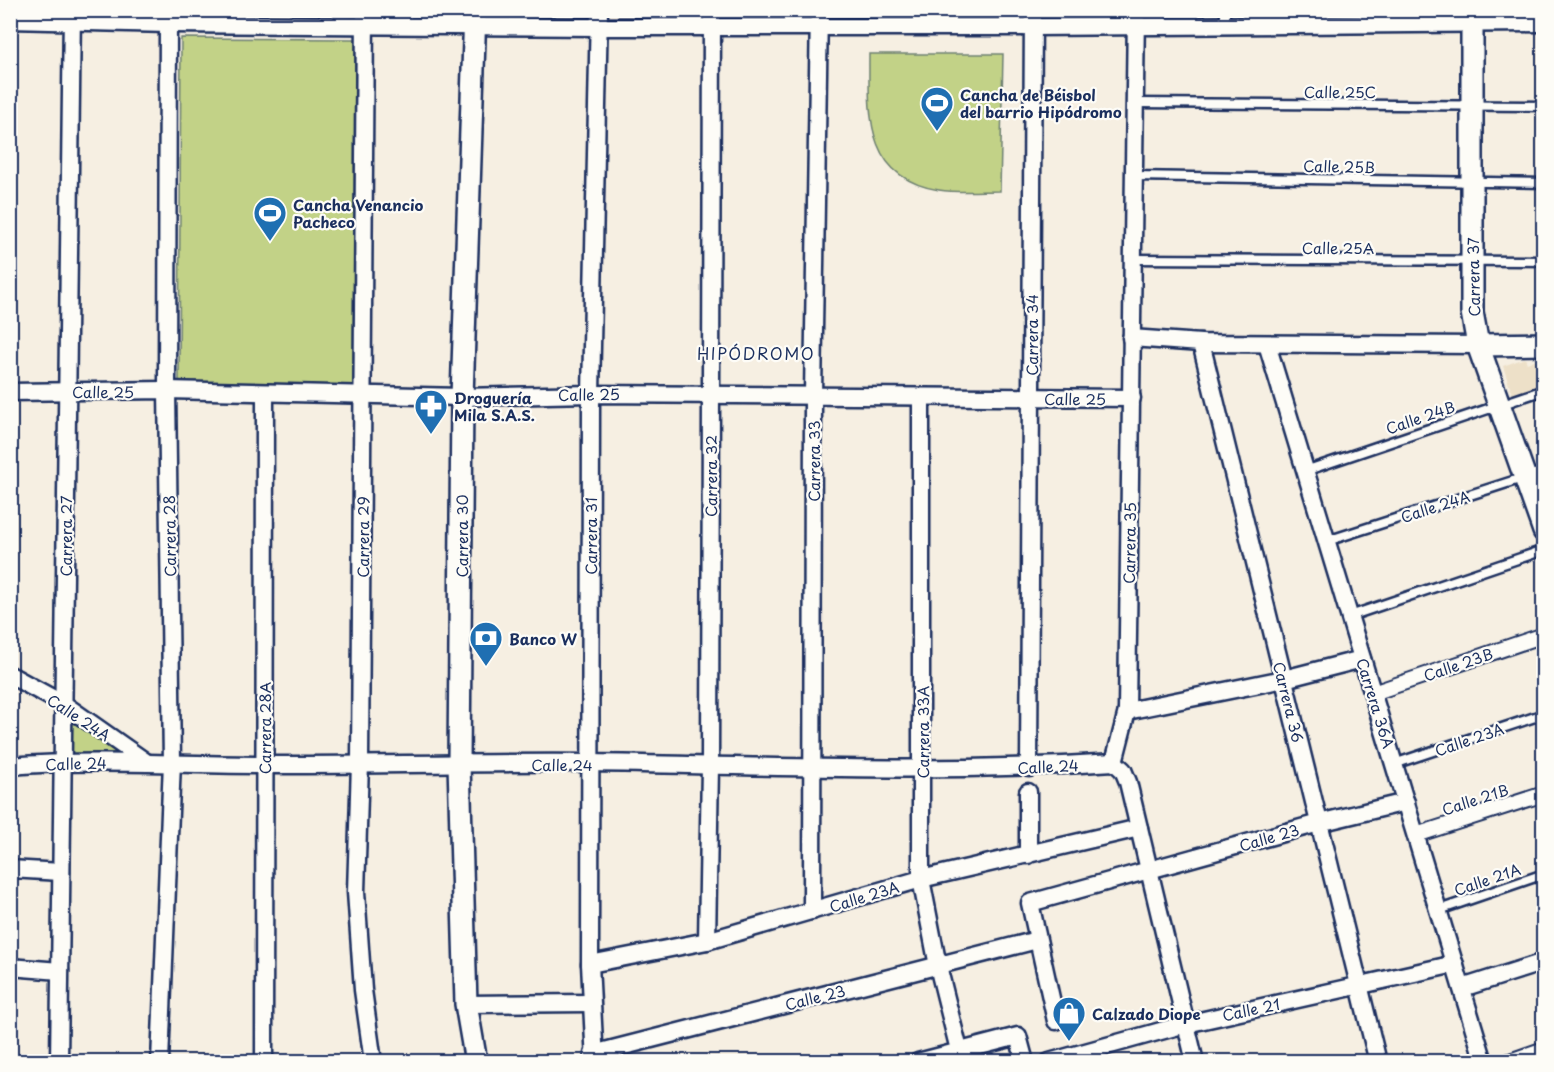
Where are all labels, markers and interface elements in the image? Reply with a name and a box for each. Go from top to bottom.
street label: Calle 25C [1304,80,1376,103]
place label: Cancha de Béisbol del barrio Hipódromo [960,83,1122,123]
sports icon: Cancha de Béisbol del barrio Hipódromo [919,85,955,132]
street label: Calle 25B [1303,154,1375,178]
place label: Cancha Venancio Pacheco [293,193,424,233]
sports icon: Cancha Venancio Pacheco [252,195,288,242]
street label: Calle 25A [1302,236,1374,259]
street label: Carrera 37 [1461,237,1485,317]
street label: Carrera 34 [1020,294,1043,376]
district label: HIPÓDROMO [697,341,815,365]
street label: Calle 25 [72,380,134,403]
street label: Calle 25 [558,382,620,406]
place label: Droguería Mila S.A.S. [454,386,535,426]
street label: Calle 25 [1044,387,1106,410]
pharmacy icon: Droguería Mila S.A.S. [413,388,449,435]
street label: Calle 24B [1382,394,1458,440]
street label: Carrera 33 [802,420,825,502]
street label: Carrera 32 [699,435,722,517]
street label: Calle 24A [1397,484,1473,528]
street label: Carrera 27 [54,495,77,576]
street label: Carrera 28 [157,495,181,577]
street label: Carrera 30 [450,495,473,577]
street label: Carrera 29 [351,496,374,578]
street label: Carrera 31 [579,497,602,575]
street label: Carrera 35 [1117,502,1141,584]
bank icon: Banco W [468,620,504,667]
place label: Banco W [509,627,578,650]
street label: Calle 23B [1420,641,1496,687]
street label: Carrera 36A [1351,655,1401,751]
street label: Carrera 36 [1268,659,1310,745]
street label: Carrera 28A [253,682,276,774]
street label: Carrera 33A [911,686,934,778]
street label: Calle 24A [43,688,115,746]
street label: Calle 23A [1431,716,1507,762]
street label: Calle 24 [45,750,107,776]
street label: Calle 24 [531,753,593,776]
street label: Calle 24 [1017,753,1079,779]
street label: Calle 21B [1439,777,1511,821]
street label: Calle 23 [1236,817,1302,857]
street label: Calle 21A [1451,857,1523,901]
street label: Calle 23A [826,874,902,917]
street label: Calle 23 [782,978,848,1016]
street label: Calle 21 [1220,992,1282,1026]
shop icon: Calzado Diope [1051,995,1087,1042]
place label: Calzado Diope [1092,1002,1201,1025]

